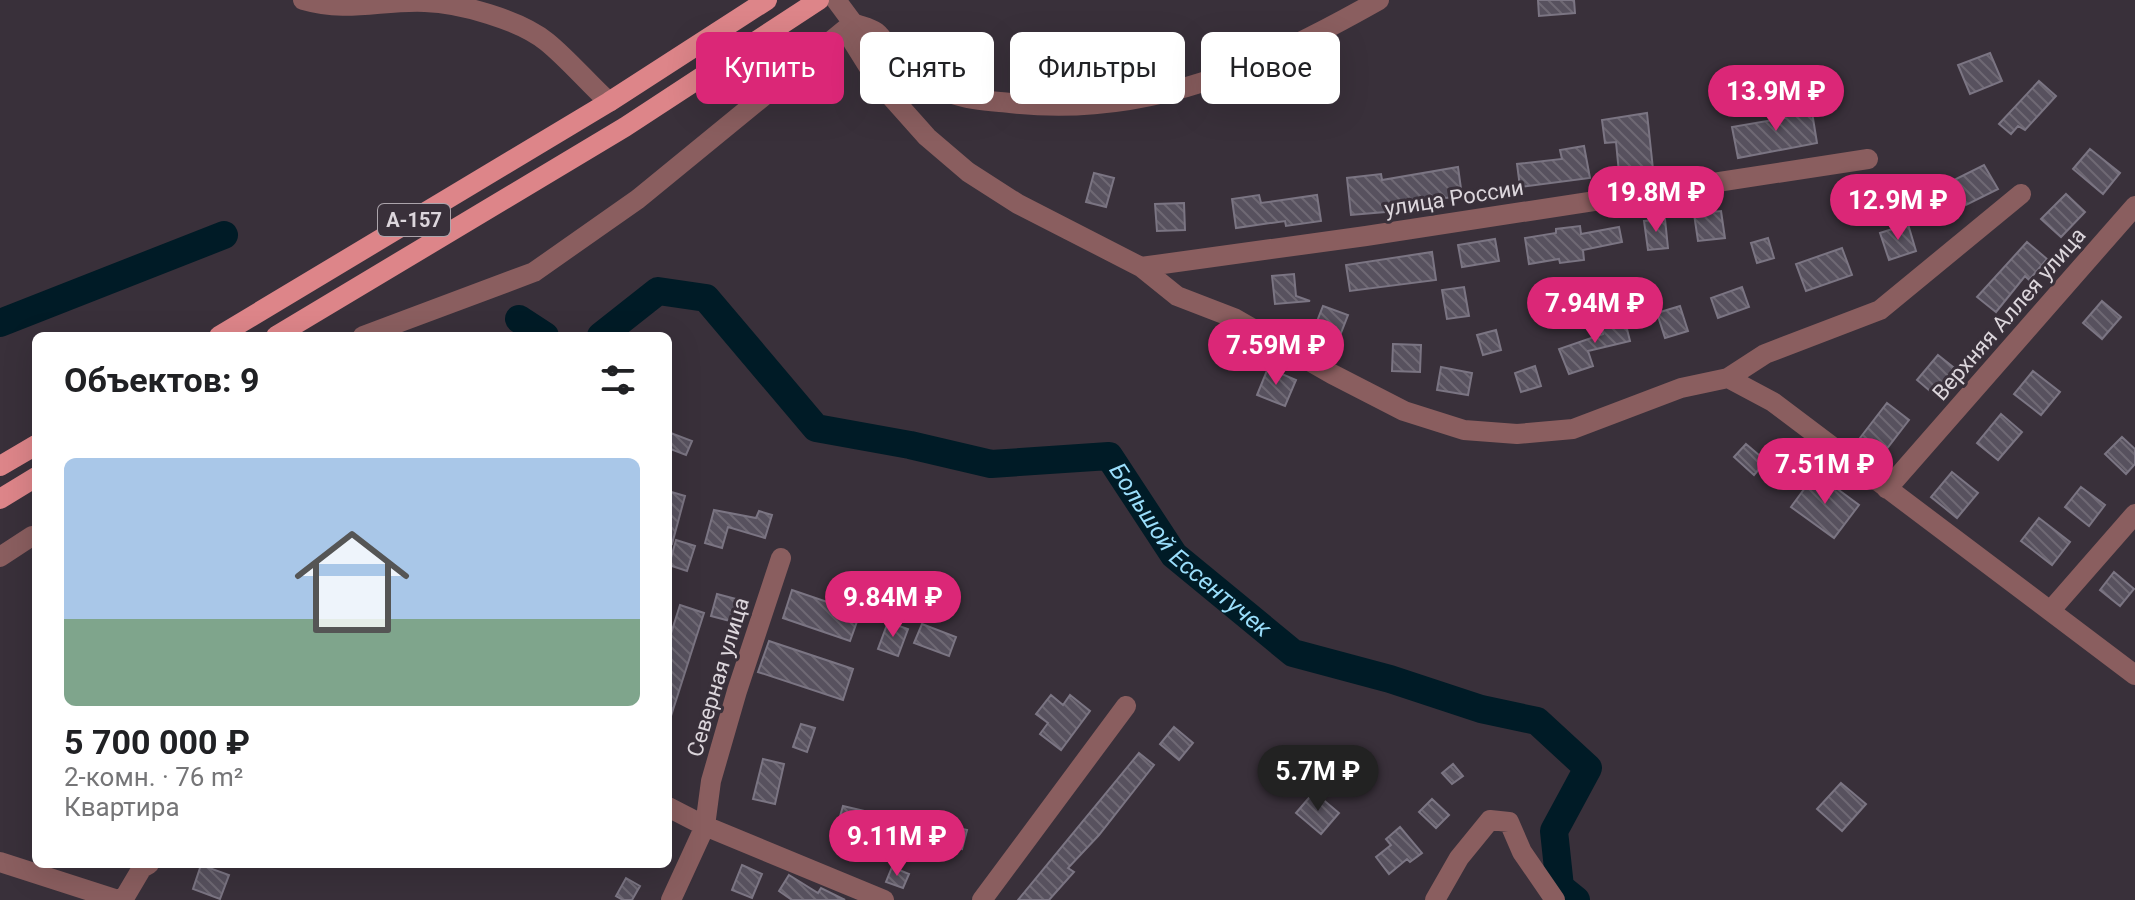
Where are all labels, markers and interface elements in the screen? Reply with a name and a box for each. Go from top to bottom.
chip: Купить [696,32,844,104]
chip: Снять [860,32,994,104]
chip: Фильтры [1010,32,1185,104]
chip: Новое [1201,32,1340,104]
pin: 13.9M ₽ [1702,65,1850,133]
text: 13.9M ₽ [1726,76,1826,106]
pin: 19.8M ₽ [1582,166,1730,234]
pin: 12.9M ₽ [1824,174,1972,242]
street label: улица России [1383,175,1525,221]
text: 19.8M ₽ [1606,177,1706,207]
text: 12.9M ₽ [1848,185,1948,215]
road number: А-157 [378,204,450,236]
street label: Верхняя Аллея улица [1927,223,2091,405]
pin: 7.94M ₽ [1521,277,1669,345]
text: 7.94M ₽ [1545,288,1645,318]
pin: 7.59M ₽ [1202,319,1350,387]
text: 7.59M ₽ [1226,330,1326,360]
icon: filters [596,358,640,402]
text: Объектов: 9 [64,360,259,400]
pin: 7.51M ₽ [1751,438,1899,506]
text: 7.51M ₽ [1775,449,1875,479]
water label: Большой Ессентучек [1103,458,1278,644]
icon: home [280,510,424,654]
pin: 9.84M ₽ [819,571,967,639]
text: 9.84M ₽ [843,582,943,612]
street label: Северная улица [682,594,754,760]
text: 5 700 000 ₽ [64,722,250,762]
pin: 5.7M ₽ [1253,745,1383,813]
text: 5.7M ₽ [1276,756,1360,786]
text: 2-комн. · 76 m² [64,762,243,792]
text: Квартира [64,792,180,822]
pin: 9.11M ₽ [823,810,971,878]
text: 9.11M ₽ [847,821,947,851]

